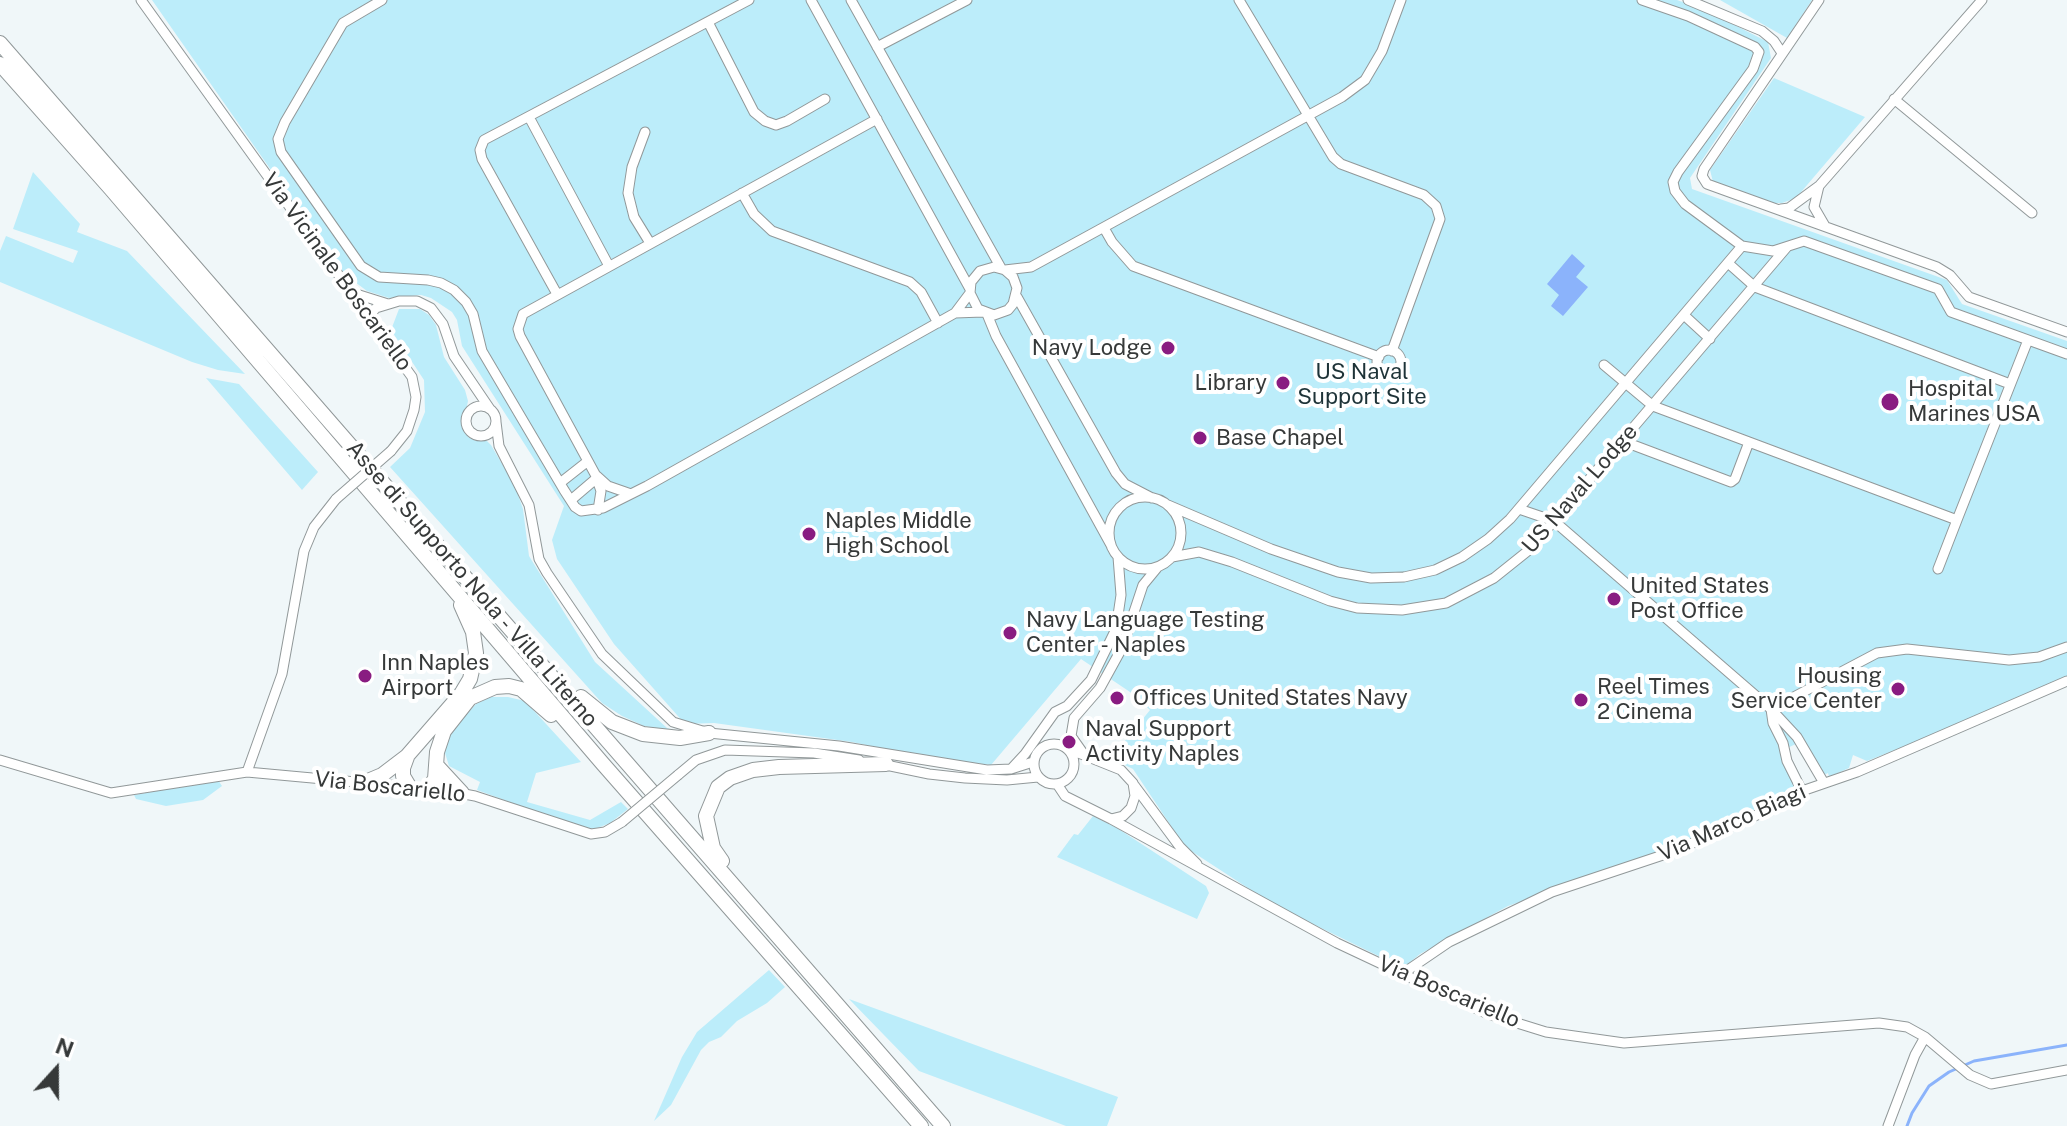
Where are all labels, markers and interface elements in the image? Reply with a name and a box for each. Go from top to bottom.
street label: Via Vicinale Boscariello [256,168,418,376]
place label: Navy Lodge [1032,335,1152,361]
marker: Navy Lodge [1159,339,1177,357]
park label: US Naval Support Site [1297,359,1427,410]
place label: Library [1195,370,1267,396]
marker: Library [1274,374,1292,392]
place label: Hospital Marines USA [1908,376,2041,428]
marker: Hospital Marines USA [1879,391,1901,413]
street label: US Naval Lodge [1517,419,1643,559]
place label: Base Chapel [1216,425,1344,451]
marker: Base Chapel [1191,429,1209,447]
street label: Asse di Supporto Nola - Villa Literno [341,436,603,732]
place label: Naples Middle High School [825,508,972,560]
marker: Naples Middle High School [800,525,818,543]
place label: United States Post Office [1630,573,1769,624]
marker: United States Post Office [1605,590,1623,608]
place label: Navy Language Testing Center - Naples [1026,607,1265,658]
marker: Navy Language Testing Center - Naples [1001,624,1019,642]
place label: Inn Naples Airport [381,650,489,702]
place label: Housing Service Center [1731,663,1882,714]
marker: Inn Naples Airport [356,667,374,685]
place label: Reel Times 2 Cinema [1597,674,1710,726]
marker: Housing Service Center [1889,680,1907,698]
place label: Offices United States Navy [1133,685,1408,711]
marker: Offices United States Navy [1108,689,1126,707]
marker: Reel Times 2 Cinema [1572,691,1590,709]
place label: Naval Support Activity Naples [1085,716,1239,768]
marker: Naval Support Activity Naples [1060,733,1078,751]
street label: Via Boscariello [313,766,467,808]
street label: Via Marco Biagi [1654,779,1810,867]
street label: Via Boscariello [1374,950,1524,1034]
north arrow [16,1030,96,1110]
text: N [52,1032,77,1063]

